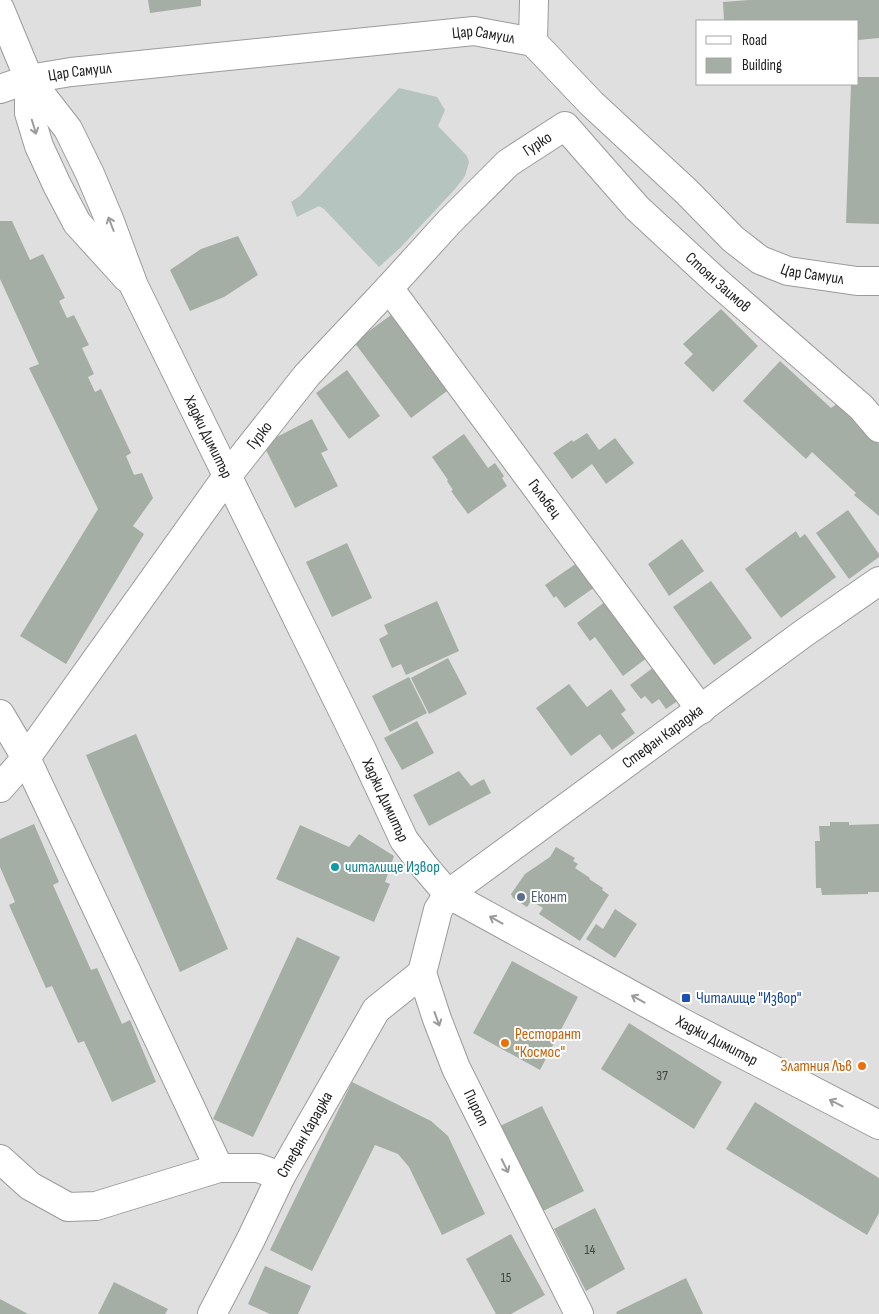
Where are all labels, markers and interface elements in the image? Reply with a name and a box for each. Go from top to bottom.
legend [696,20,859,85]
street label: Цар Самуил [451,21,517,48]
text: Road [742,31,767,50]
text: Building [742,56,782,75]
street label: Цар Самуил [47,58,113,85]
one-way arrow [29,119,39,135]
street label: Гурко [519,128,555,160]
one-way arrow [106,217,115,232]
street label: Стоян Заимов [681,248,755,316]
street label: Цар Самуил [778,259,845,289]
street label: Хаджи Димитър [180,392,237,482]
street label: Гурко [243,418,276,453]
street label: Гълъбец [524,475,566,522]
street label: Стефан Караджа [618,701,707,773]
street label: Хаджи Димитър [357,755,413,845]
place label: читалище Извор [345,858,440,877]
marker: читалище Извор [329,861,341,873]
place label: Еконт [531,888,567,907]
marker: Еконт [515,891,527,903]
one-way arrow [489,915,504,924]
place label: Читалище "Извор" [696,989,801,1008]
marker: Читалище "Извор" [680,992,692,1004]
one-way arrow [632,993,646,1003]
one-way arrow [433,1011,442,1026]
street label: Хаджи Димитър [672,1011,761,1070]
place label: Ресторант "Космос" [515,1025,581,1062]
marker: Ресторант "Космос" [499,1037,511,1049]
place label: Златния Лъв [780,1057,852,1076]
marker: Златния Лъв [856,1060,868,1072]
house number: 37 [656,1067,668,1084]
street label: Пирот [459,1087,493,1129]
street label: Стефан Караджа [273,1088,337,1181]
one-way arrow [829,1098,844,1107]
one-way arrow [501,1159,511,1174]
house number: 14 [585,1241,596,1258]
house number: 15 [501,1269,512,1286]

